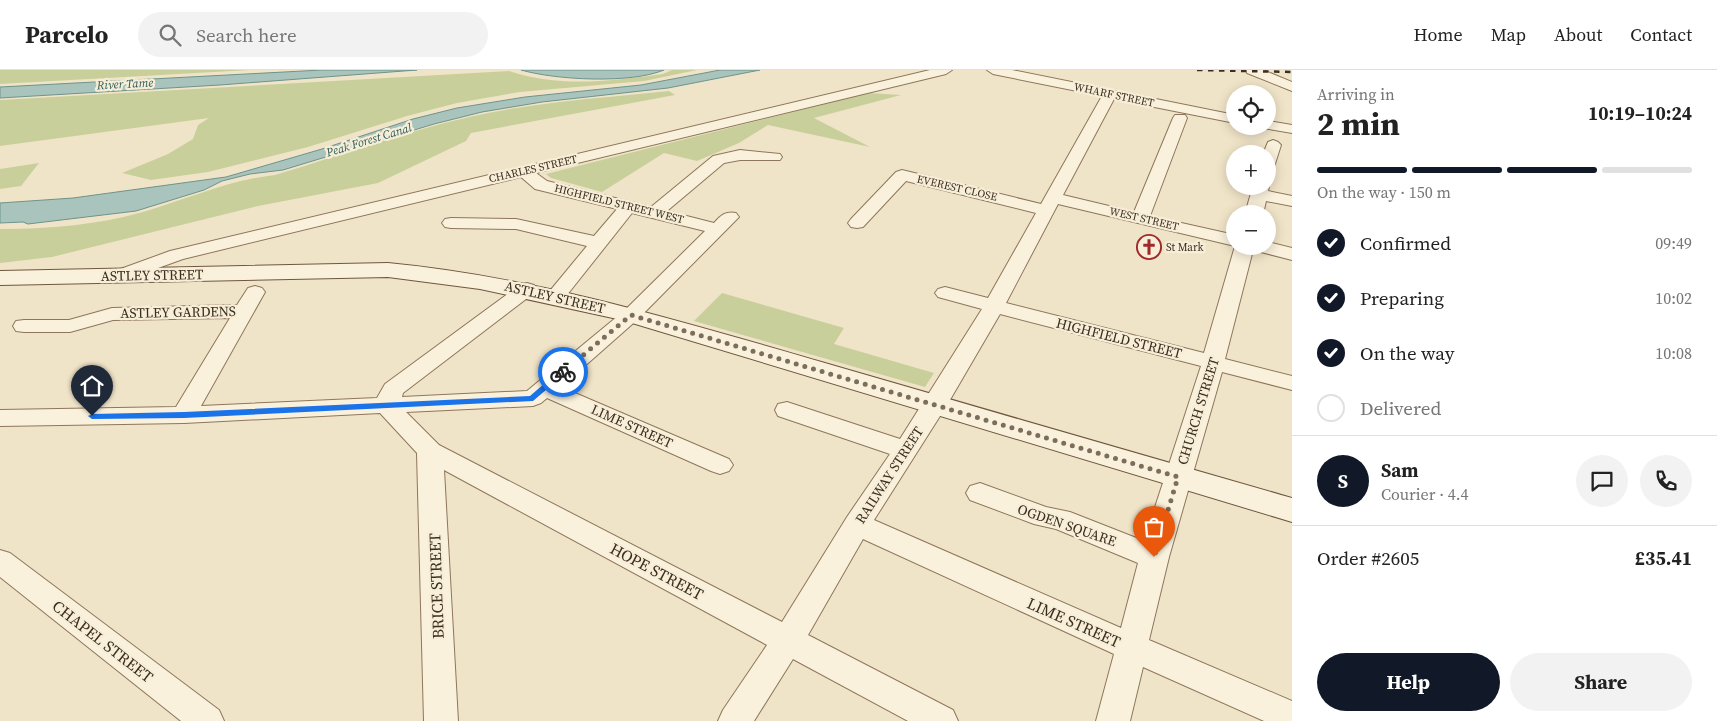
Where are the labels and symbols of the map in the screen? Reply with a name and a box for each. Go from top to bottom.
water label: River Tame [95,75,154,94]
street label: WHARF STREET [1072,79,1156,111]
water label: Peak Forest Canal [323,119,414,161]
street label: CHARLES STREET [487,151,579,186]
street label: EVEREST CLOSE [915,171,999,205]
street label: HIGHFIELD STREET WEST [553,181,686,227]
street label: WEST STREET [1108,204,1181,234]
church icon: St Mark [1136,234,1162,260]
place label: St Mark [1166,240,1204,255]
street label: ASTLEY STREET [100,264,204,286]
street label: ASTLEY STREET [503,276,608,318]
street label: ASTLEY GARDENS [120,301,236,323]
street label: HIGHFIELD STREET [1054,313,1185,363]
courier [538,347,588,397]
street label: CHURCH STREET [1172,354,1224,467]
pin [71,365,113,416]
street label: LIME STREET [588,399,677,453]
street label: RAILWAY STREET [850,422,928,527]
street label: OGDEN SQUARE [1015,499,1119,551]
pin [1133,506,1175,557]
street label: BRICE STREET [423,532,449,639]
street label: HOPE STREET [606,537,708,605]
street label: LIME STREET [1024,592,1124,653]
street label: CHAPEL STREET [48,595,158,688]

